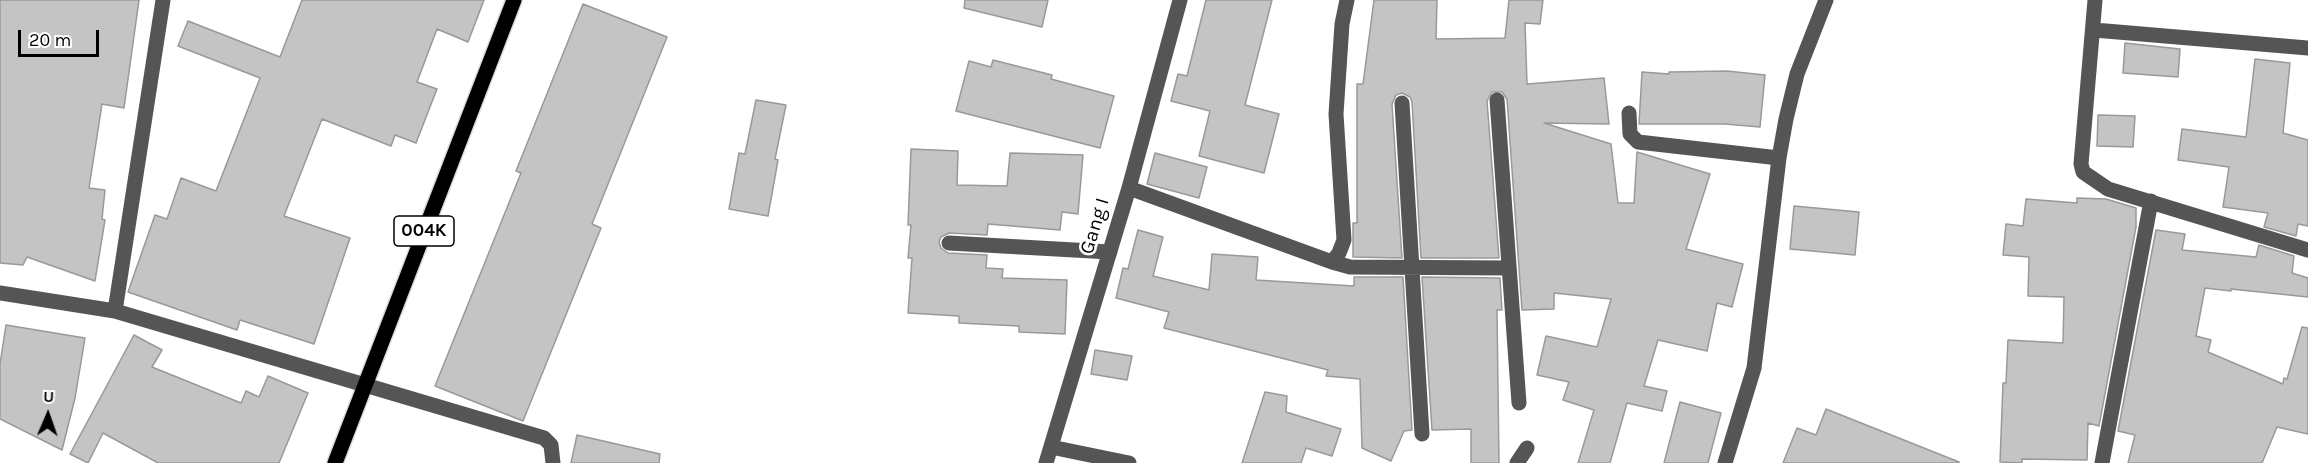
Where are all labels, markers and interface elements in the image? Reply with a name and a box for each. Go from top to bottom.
scale bar [21,18,102,56]
text: 20 m [29,29,71,51]
street label: Gang I [1075,195,1115,257]
road number: 004K [394,216,454,246]
north arrow [18,385,78,445]
text: U [43,387,54,406]

